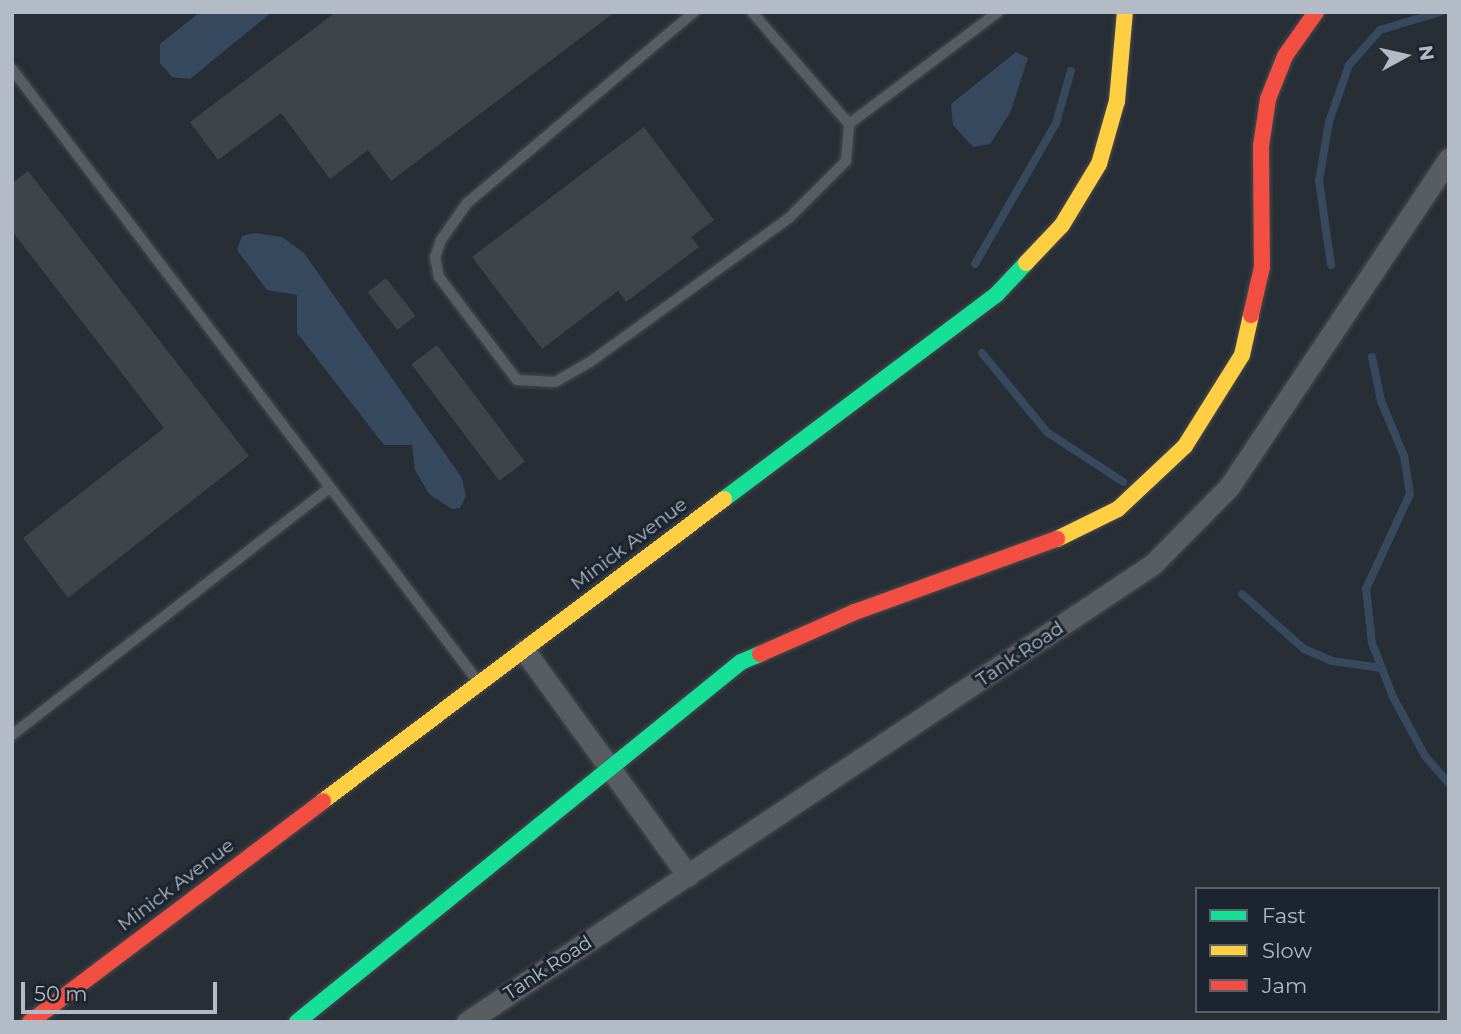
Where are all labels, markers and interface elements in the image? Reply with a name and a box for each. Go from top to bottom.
north arrow [1370,21,1440,91]
text: N [1414,44,1439,62]
street label: Minick Avenue [566,493,692,595]
street label: Tank Road [972,616,1068,692]
street label: Minick Avenue [113,834,239,936]
legend [1195,887,1440,1013]
text: Fast [1262,903,1306,928]
street label: Tank Road [500,931,596,1005]
text: Slow [1262,938,1312,963]
scale bar [24,968,220,1012]
text: Jam [1262,973,1307,998]
text: 50 m [34,981,88,1006]

